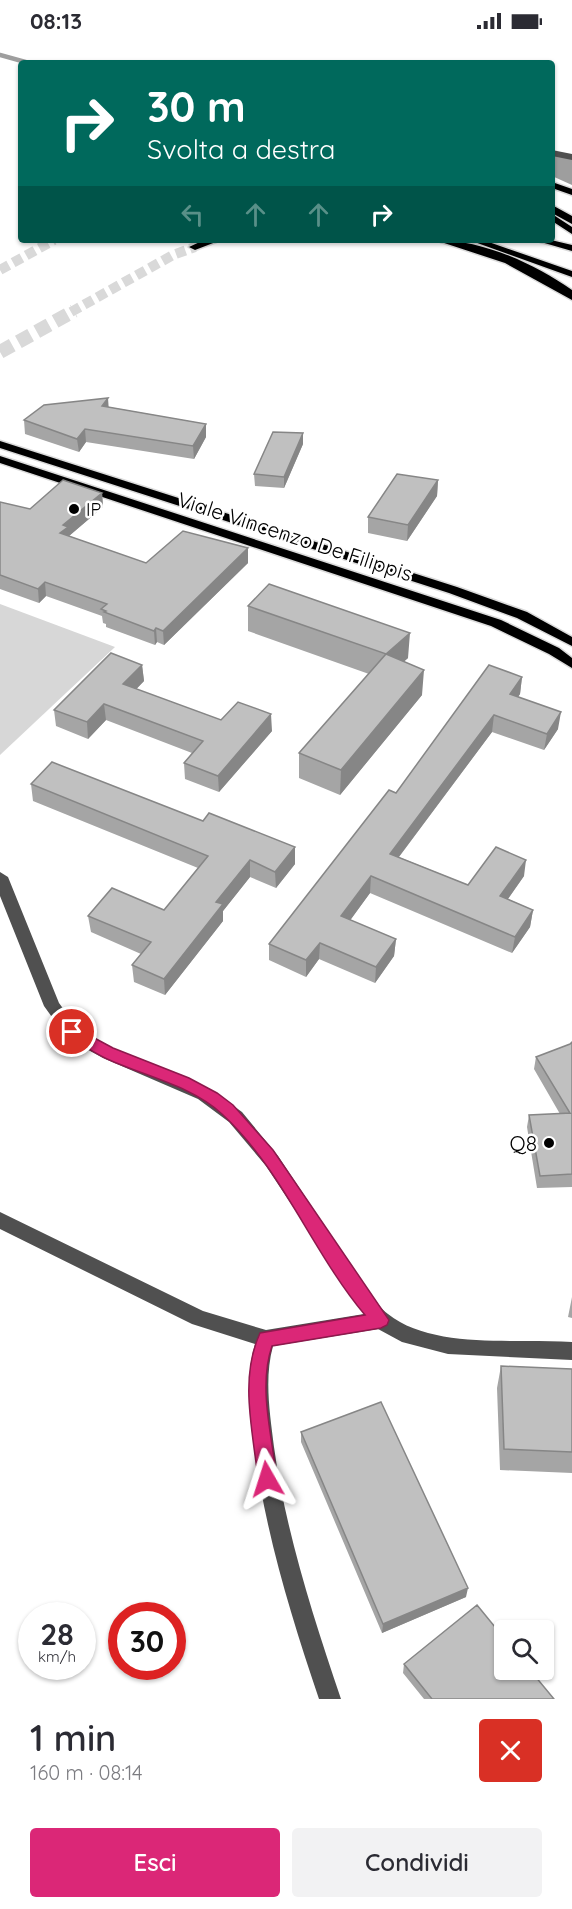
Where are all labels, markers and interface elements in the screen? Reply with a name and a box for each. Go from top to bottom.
text: 08:13 [30,7,82,35]
text: 30 m [147,80,246,133]
icon: right [48,84,126,162]
text: Svolta a destra [147,132,335,166]
icon: left [176,198,209,231]
icon: ahead [239,198,272,231]
icon: ahead [302,198,335,231]
icon: right [365,198,398,231]
street label: Viale Vincenzo De Filippis [174,486,416,586]
place label: IP [86,498,101,521]
marker: IP [67,502,81,516]
pin [46,1006,97,1057]
icon: arrive [55,1015,88,1048]
place label: Q8 [509,1130,537,1156]
marker: Q8 [542,1136,556,1150]
position arrow [235,1447,299,1511]
speed limit sign: 30 [108,1602,186,1680]
text: 28 [40,1615,74,1653]
map controls [494,1620,554,1680]
button: search [494,1620,554,1680]
text: km/h [38,1647,76,1666]
text: 1 min [30,1715,116,1760]
button: close [479,1719,542,1782]
text: 160 m · 08:14 [30,1760,143,1785]
button: Esci [30,1828,280,1897]
button: Condividi [292,1828,542,1897]

